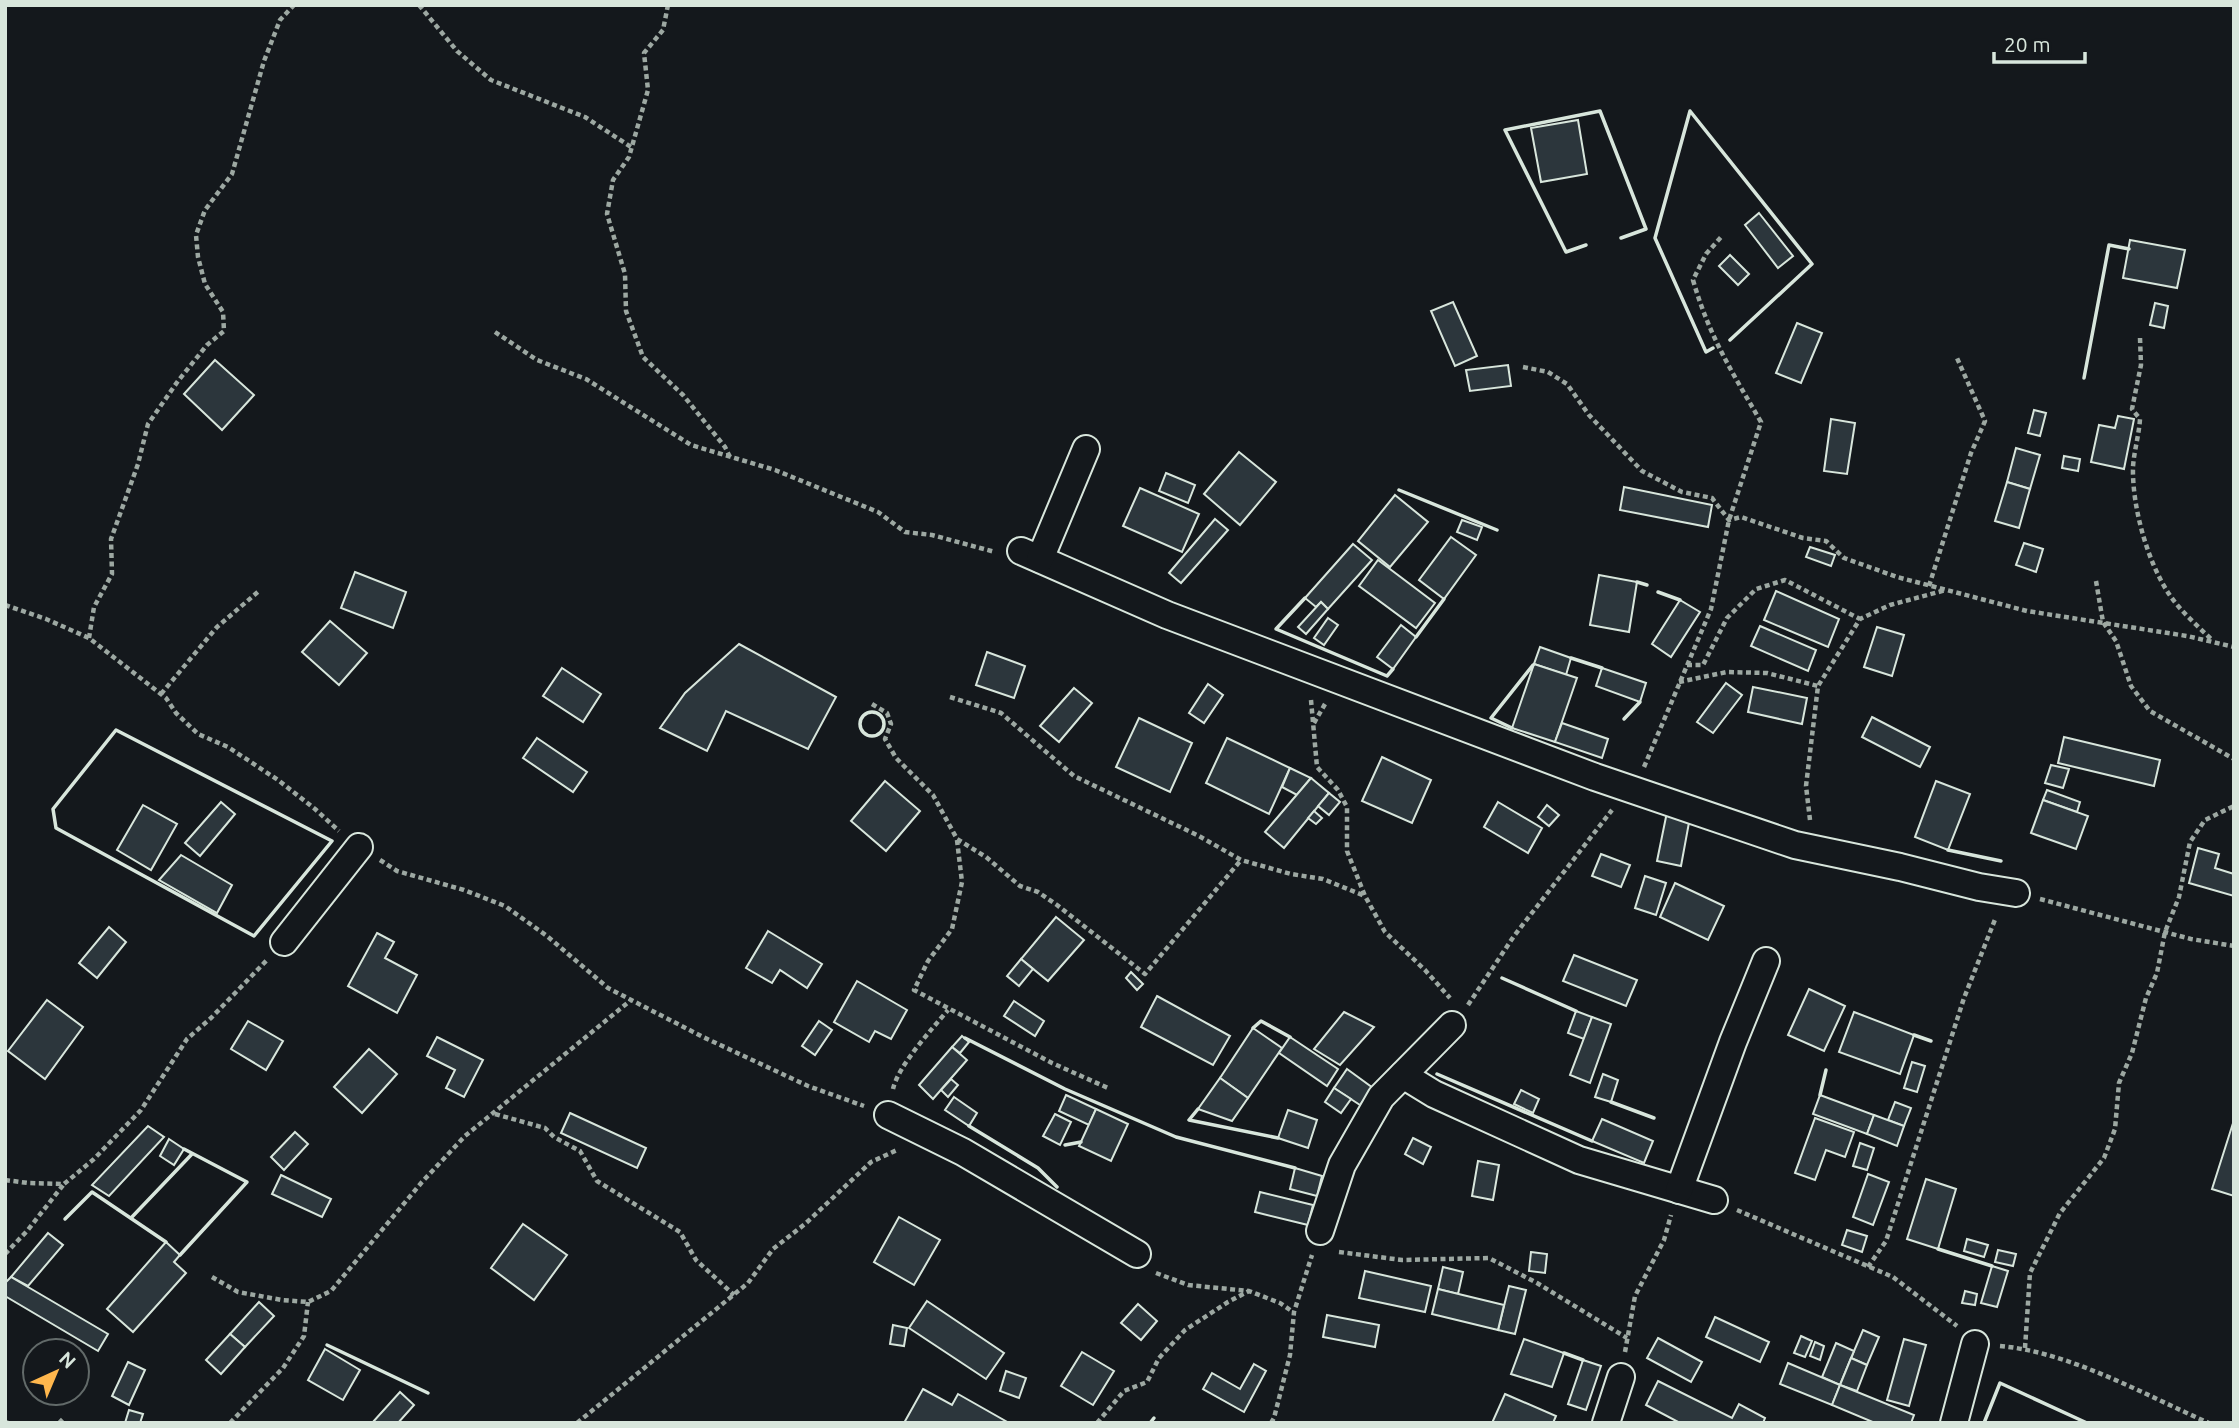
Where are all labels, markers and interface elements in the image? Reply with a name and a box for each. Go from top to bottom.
scale bar [1994,21,2085,65]
text: 20 m [2004,32,2051,56]
north arrow [21,1337,91,1407]
text: N [55,1347,81,1373]

